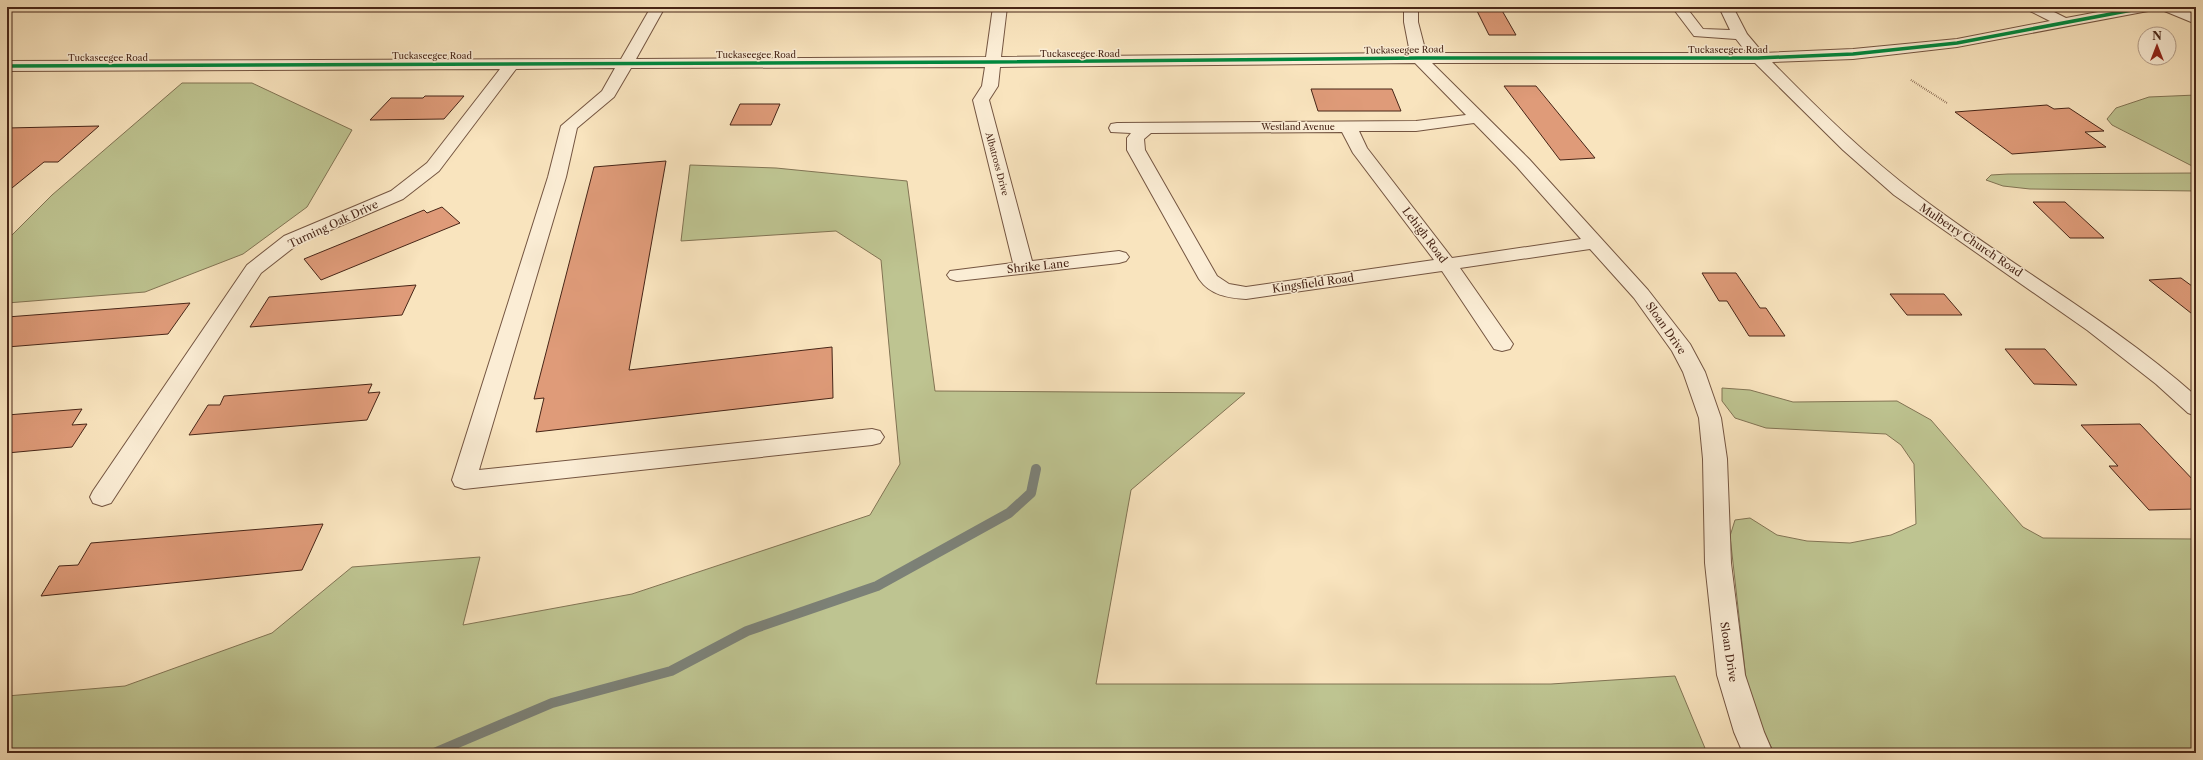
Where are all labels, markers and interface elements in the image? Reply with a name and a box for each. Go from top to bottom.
north arrow [2137,26,2177,66]
text: N [2152,29,2162,43]
street label: Tuckaseegee Road [1364,43,1445,56]
street label: Tuckaseegee Road [1688,44,1768,55]
street label: Tuckaseegee Road [1040,48,1120,59]
street label: Tuckaseegee Road [716,49,796,60]
street label: Tuckaseegee Road [392,50,472,61]
street label: Tuckaseegee Road [68,52,148,63]
street label: Westland Avenue [1260,121,1335,132]
street label: Albatross Drive [983,130,1011,197]
street label: Turning Oak Drive [286,197,380,251]
street label: Mulberry Church Road [1917,200,2025,280]
street label: Lehigh Road [1399,204,1451,266]
street label: Shrike Lane [1006,256,1070,276]
street label: Kingsfield Road [1271,270,1355,296]
street label: Sloan Drive [1643,299,1689,357]
street label: Sloan Drive [1717,621,1741,683]

